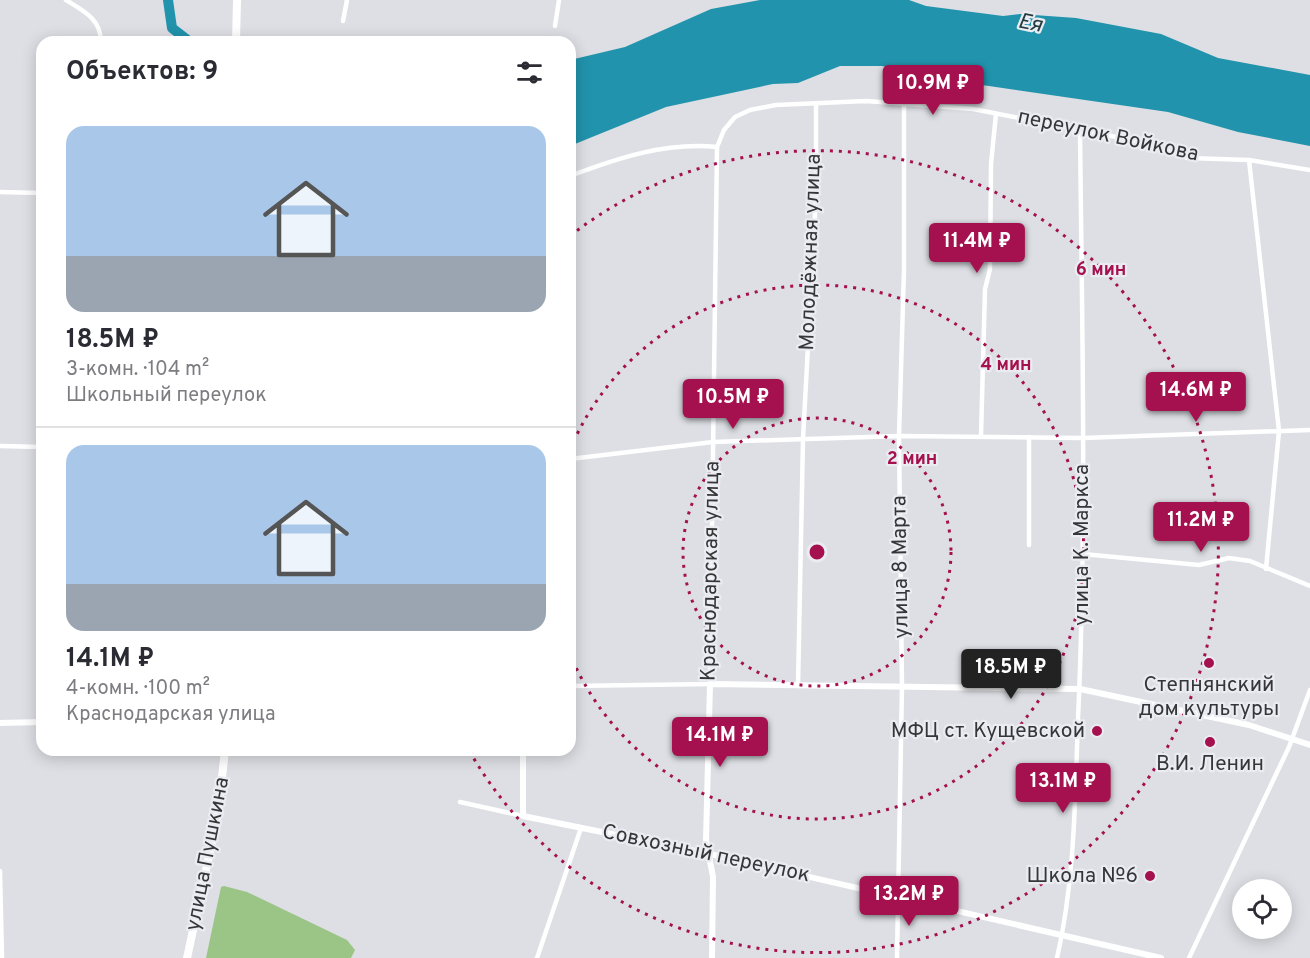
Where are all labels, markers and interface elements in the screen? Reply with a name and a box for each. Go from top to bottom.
water label: Ея [1015,8,1045,40]
text: Объектов: 9 [66,56,218,89]
icon: filters [513,56,546,89]
pin: 10.9M ₽ [878,65,988,116]
text: 10.9M ₽ [897,71,969,97]
street label: переулок Войкова [1015,104,1201,168]
street label: Молодёжная улица [794,153,828,351]
icon: home [252,165,360,273]
pin: 11.4M ₽ [922,223,1032,274]
text: 11.4M ₽ [943,229,1011,255]
text: 6 мин [1076,259,1126,282]
text: 18.5M ₽ [66,324,159,357]
text: 4 мин [980,354,1032,377]
text: 3-комн. · 104 m² [66,357,209,383]
pin: 14.6M ₽ [1141,372,1251,423]
text: 14.6M ₽ [1160,378,1232,404]
pin: 10.5M ₽ [678,379,788,430]
text: Школьный переулок [66,383,267,409]
text: 10.5M ₽ [697,385,769,411]
text: 2 мин [887,448,937,471]
street label: Краснодарская улица [696,461,726,681]
street label: улица К. Маркса [1069,464,1096,626]
icon: home [252,484,360,592]
street label: улица 8 Марта [886,495,916,639]
pin: 11.2M ₽ [1146,502,1256,553]
text: 11.2M ₽ [1167,508,1235,534]
centre of rings [807,542,827,562]
text: 14.1M ₽ [66,643,154,676]
pin: 18.5M ₽ [956,649,1066,700]
text: 18.5M ₽ [975,655,1047,681]
marker: Степнянский дом культуры [1202,656,1216,670]
place label: Степнянский дом культуры [1139,672,1279,723]
text: 4-комн. · 100 m² [66,676,210,702]
text: Краснодарская улица [66,702,276,728]
pin: 14.1M ₽ [665,717,775,768]
place label: МФЦ ст. Кущевской [891,718,1085,745]
text: 14.1M ₽ [686,723,754,749]
marker: МФЦ ст. Кущевской [1090,724,1104,738]
marker: В.И. Ленин [1203,735,1217,749]
place label: В.И. Ленин [1156,751,1264,778]
pin: 13.1M ₽ [1008,763,1118,814]
text: 13.1M ₽ [1030,769,1096,795]
street label: улица Пушкина [180,775,236,933]
street label: Совхозный переулок [600,819,812,889]
place label: Школа №6 [1026,863,1138,890]
marker: Школа №6 [1143,869,1157,883]
pin: 13.2M ₽ [854,876,964,927]
map controls [1232,879,1292,939]
button: locate [1232,879,1292,939]
text: 13.2M ₽ [874,882,944,908]

